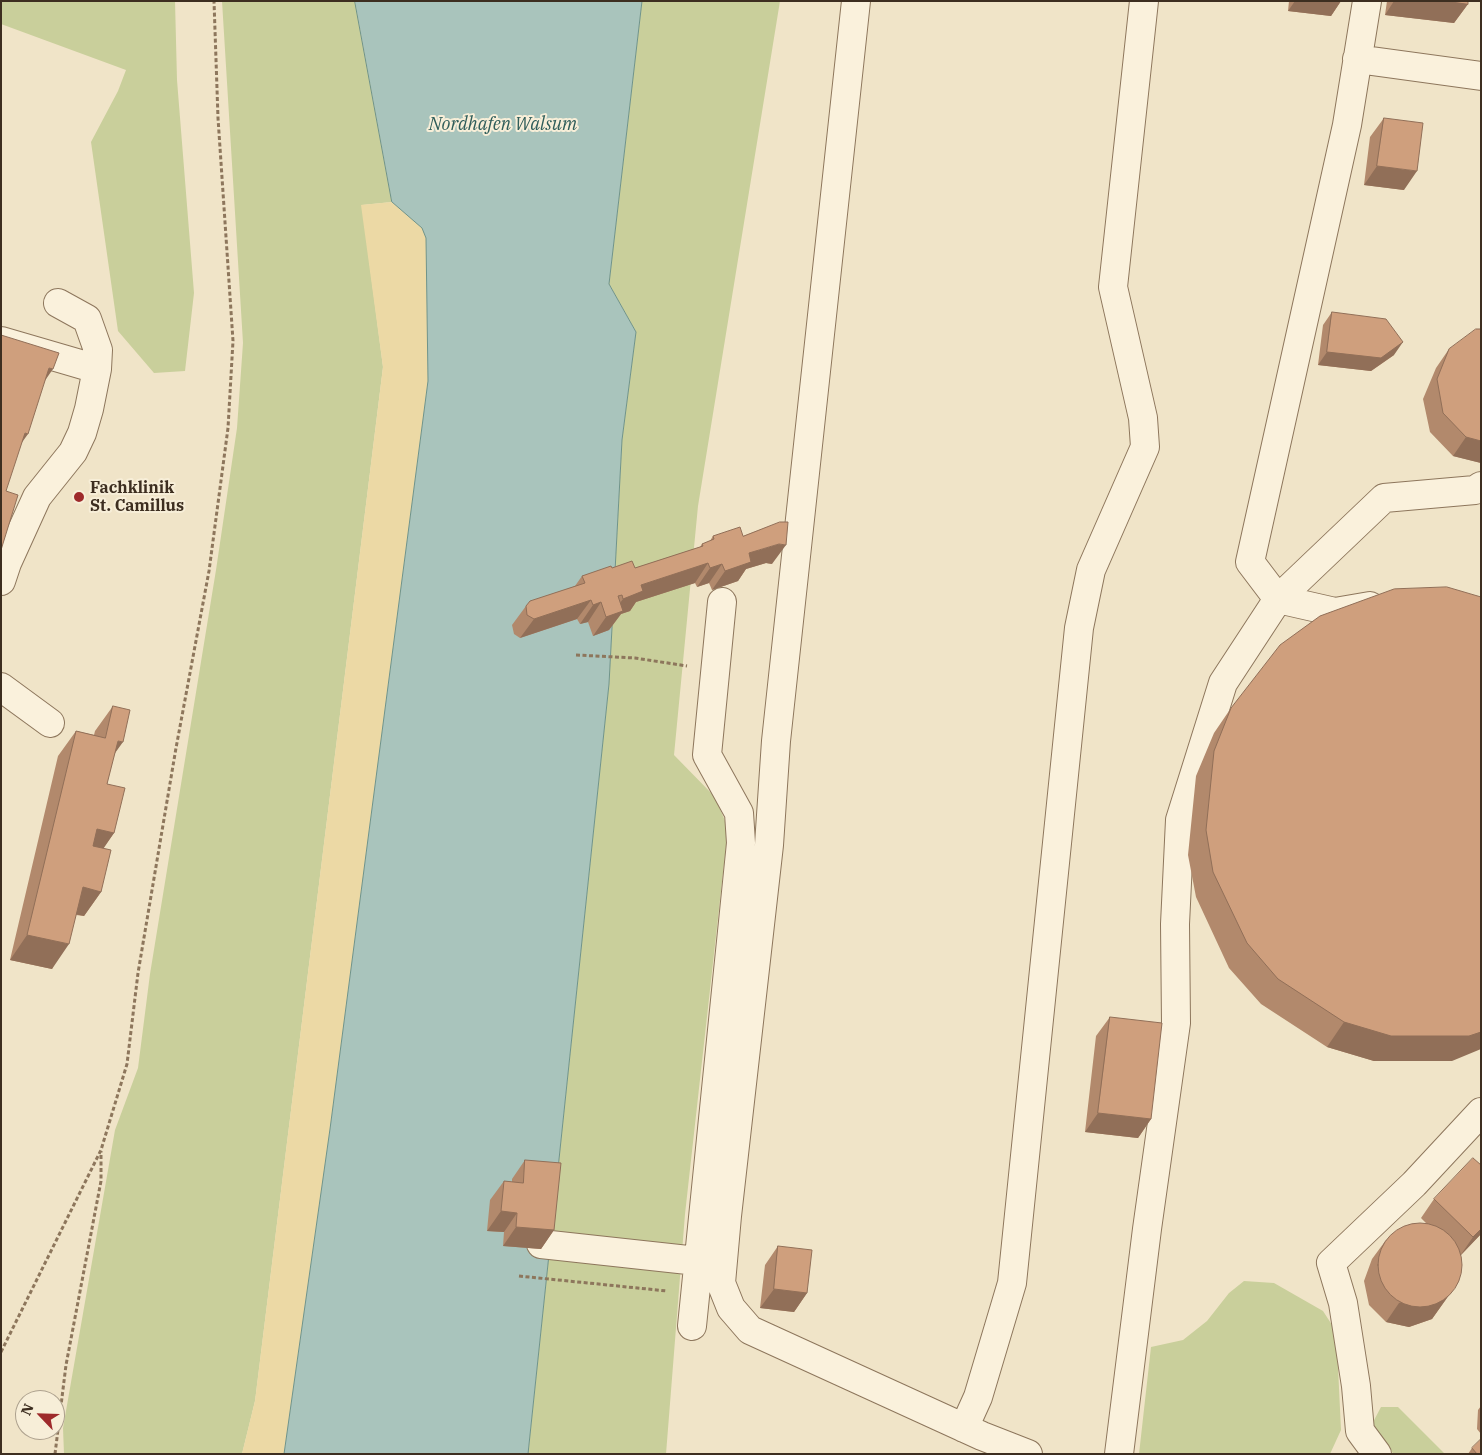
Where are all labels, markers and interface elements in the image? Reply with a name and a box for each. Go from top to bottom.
water label: Nordhafen Walsum [429,114,577,136]
place label: Fachklinik St. Camillus [90,478,184,516]
marker: Fachklinik St. Camillus [72,490,86,504]
north arrow [15,1390,65,1440]
text: N [17,1401,38,1418]

